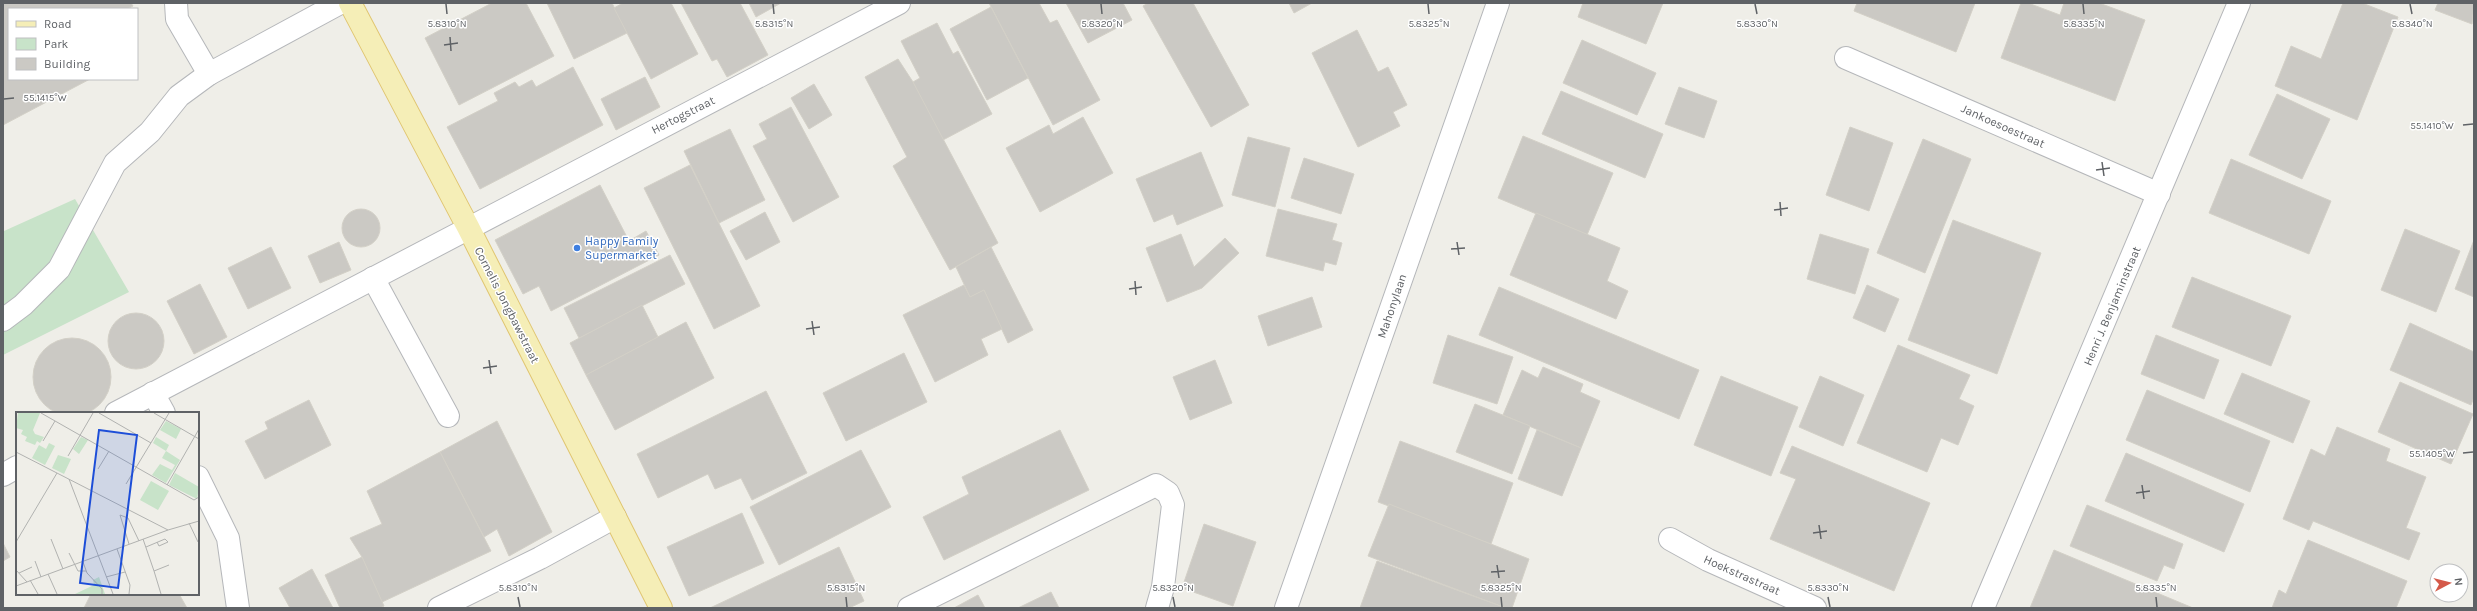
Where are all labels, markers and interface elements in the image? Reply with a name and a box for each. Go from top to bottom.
legend [8,8,138,80]
text: Road [44,17,72,31]
text: 5.8310°N [428,18,466,30]
text: 5.8315°N [755,18,793,30]
text: 5.8320°N [1081,18,1123,30]
text: 5.8325°N [1408,18,1450,30]
text: 5.8330°N [1736,18,1778,30]
text: 5.8335°N [2063,18,2105,30]
text: 5.8340°N [2391,18,2433,30]
text: Park [44,37,69,51]
text: Building [44,57,91,71]
text: 55.1415°W [23,92,67,104]
street label: Hertogstraat [649,93,717,137]
street label: Jankoesoestraat [1959,101,2047,151]
text: 55.1410°W [2410,120,2454,132]
place label: Happy Family Supermarket [585,234,659,262]
marker: Happy Family Supermarket [572,243,582,253]
street label: Henri J. Benjaminstraat [2081,244,2144,368]
street label: Cornelis Jongbawstraat [472,245,543,366]
street label: Mahonylaan [1374,272,1410,340]
inset map [16,412,199,595]
text: 55.1405°W [2409,448,2455,460]
street label: Hoekstrastraat [1702,552,1783,598]
north arrow [2429,563,2469,603]
text: N [2451,577,2465,587]
text: 5.8310°N [499,582,537,594]
text: 5.8315°N [827,582,865,594]
text: 5.8320°N [1152,582,1194,594]
text: 5.8325°N [1480,582,1522,594]
text: 5.8330°N [1807,582,1849,594]
text: 5.8335°N [2135,582,2177,594]

